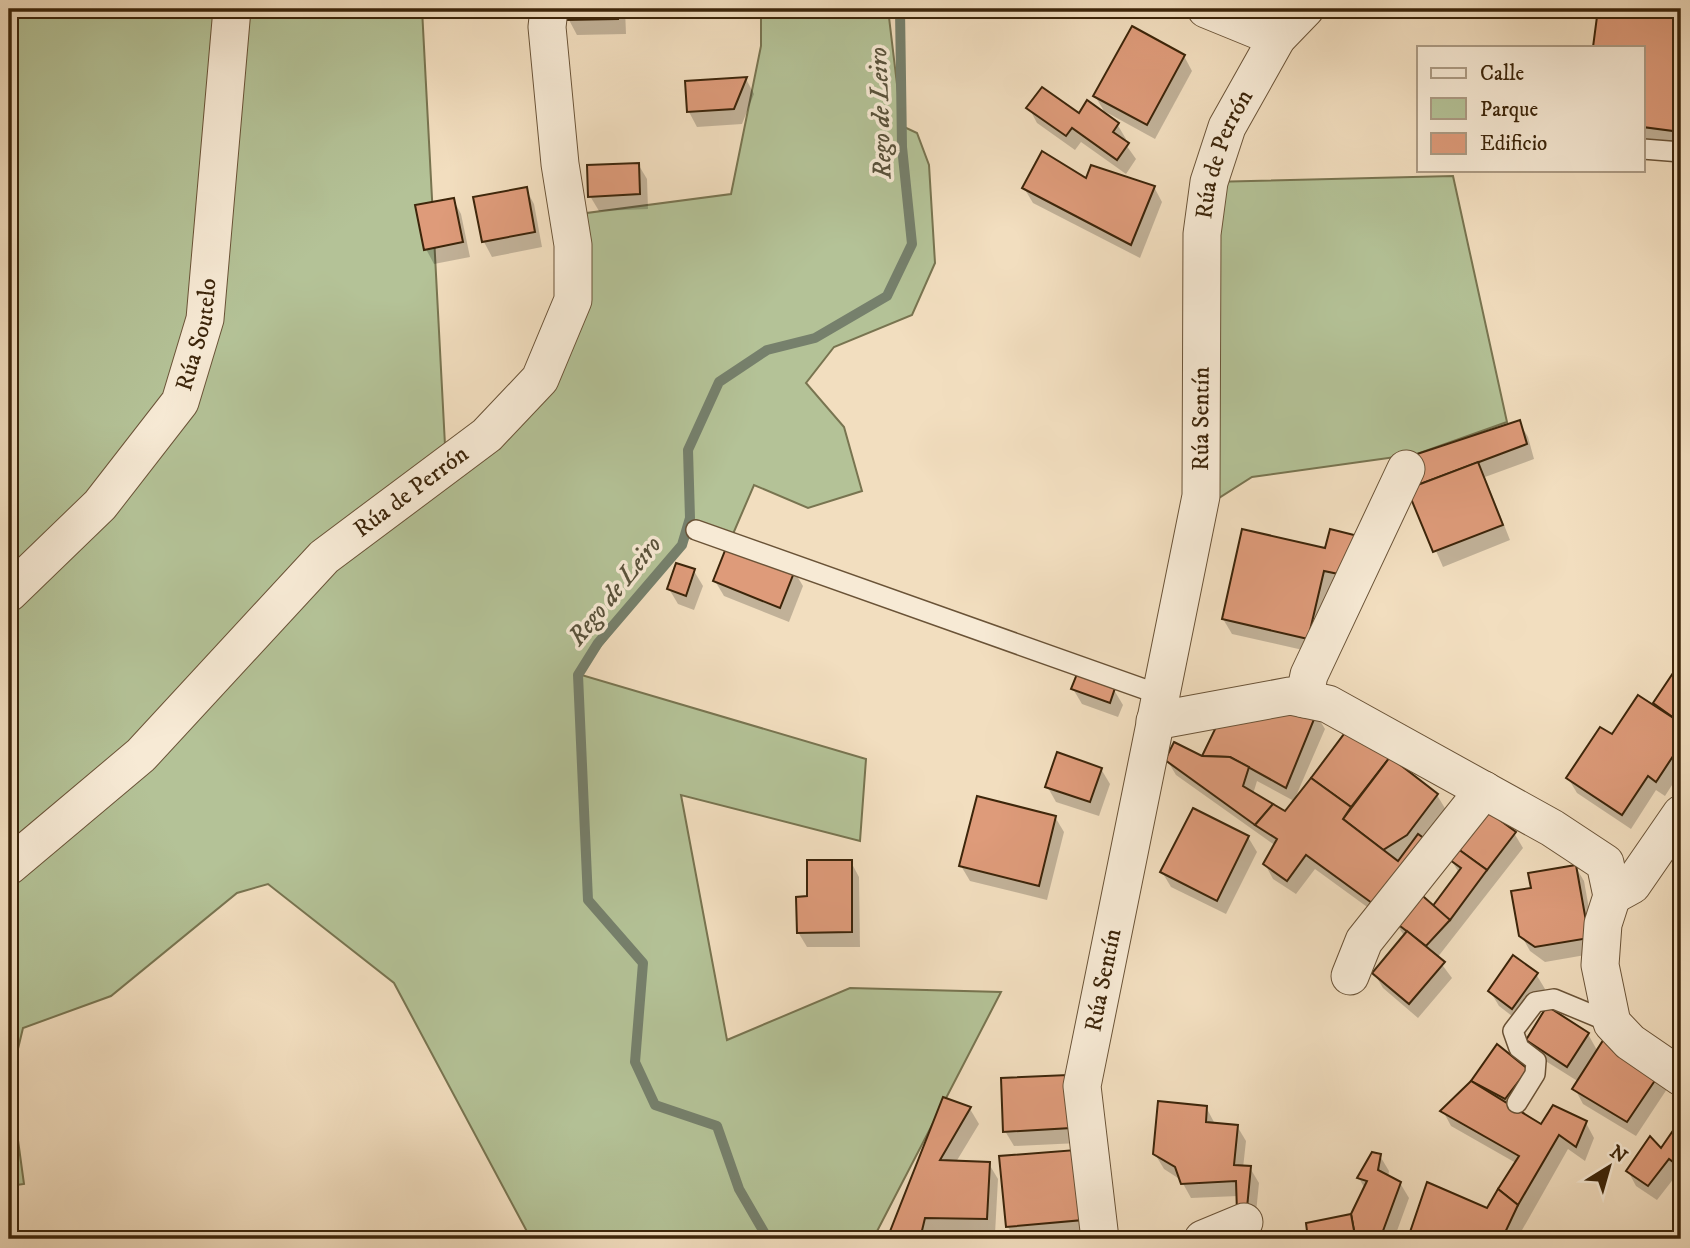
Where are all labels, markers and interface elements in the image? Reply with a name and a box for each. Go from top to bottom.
legend [1417,46,1644,172]
water label: Rego de Leiro [862,47,900,180]
text: Calle [1480,61,1524,87]
street label: Rúa de Perrón [1189,84,1260,221]
text: Parque [1480,97,1538,123]
text: Edificio [1480,131,1547,157]
street label: Rúa Soutelo [169,277,223,394]
street label: Rúa Sentín [1186,366,1216,471]
street label: Rúa de Perrón [348,439,475,544]
water label: Rego de Leiro [560,529,669,653]
street label: Rúa Sentín [1078,926,1128,1034]
north arrow [1574,1132,1644,1202]
text: N [1605,1141,1632,1169]

